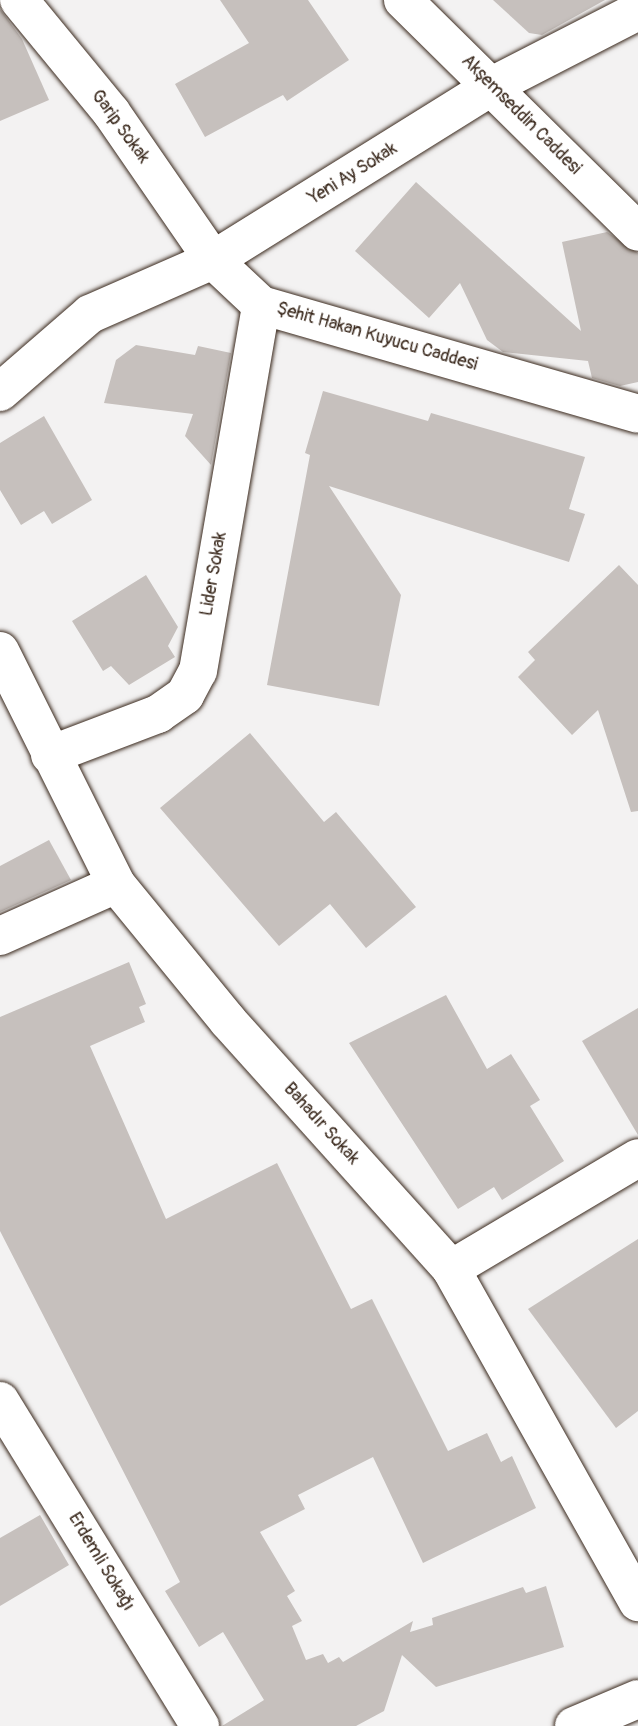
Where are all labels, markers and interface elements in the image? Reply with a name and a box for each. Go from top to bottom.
street label: Akşemseddin Caddesi [457,51,585,179]
street label: Garip Sokak [86,86,154,168]
street label: Yeni Ay Sokak [305,138,401,210]
street label: Şehit Hakan Kuyucu Caddesi [274,298,480,376]
street label: Lider Sokak [196,530,232,618]
street label: Bahadır Sokak [279,1079,363,1169]
street label: Erdemli Sokağı [63,1509,139,1615]

